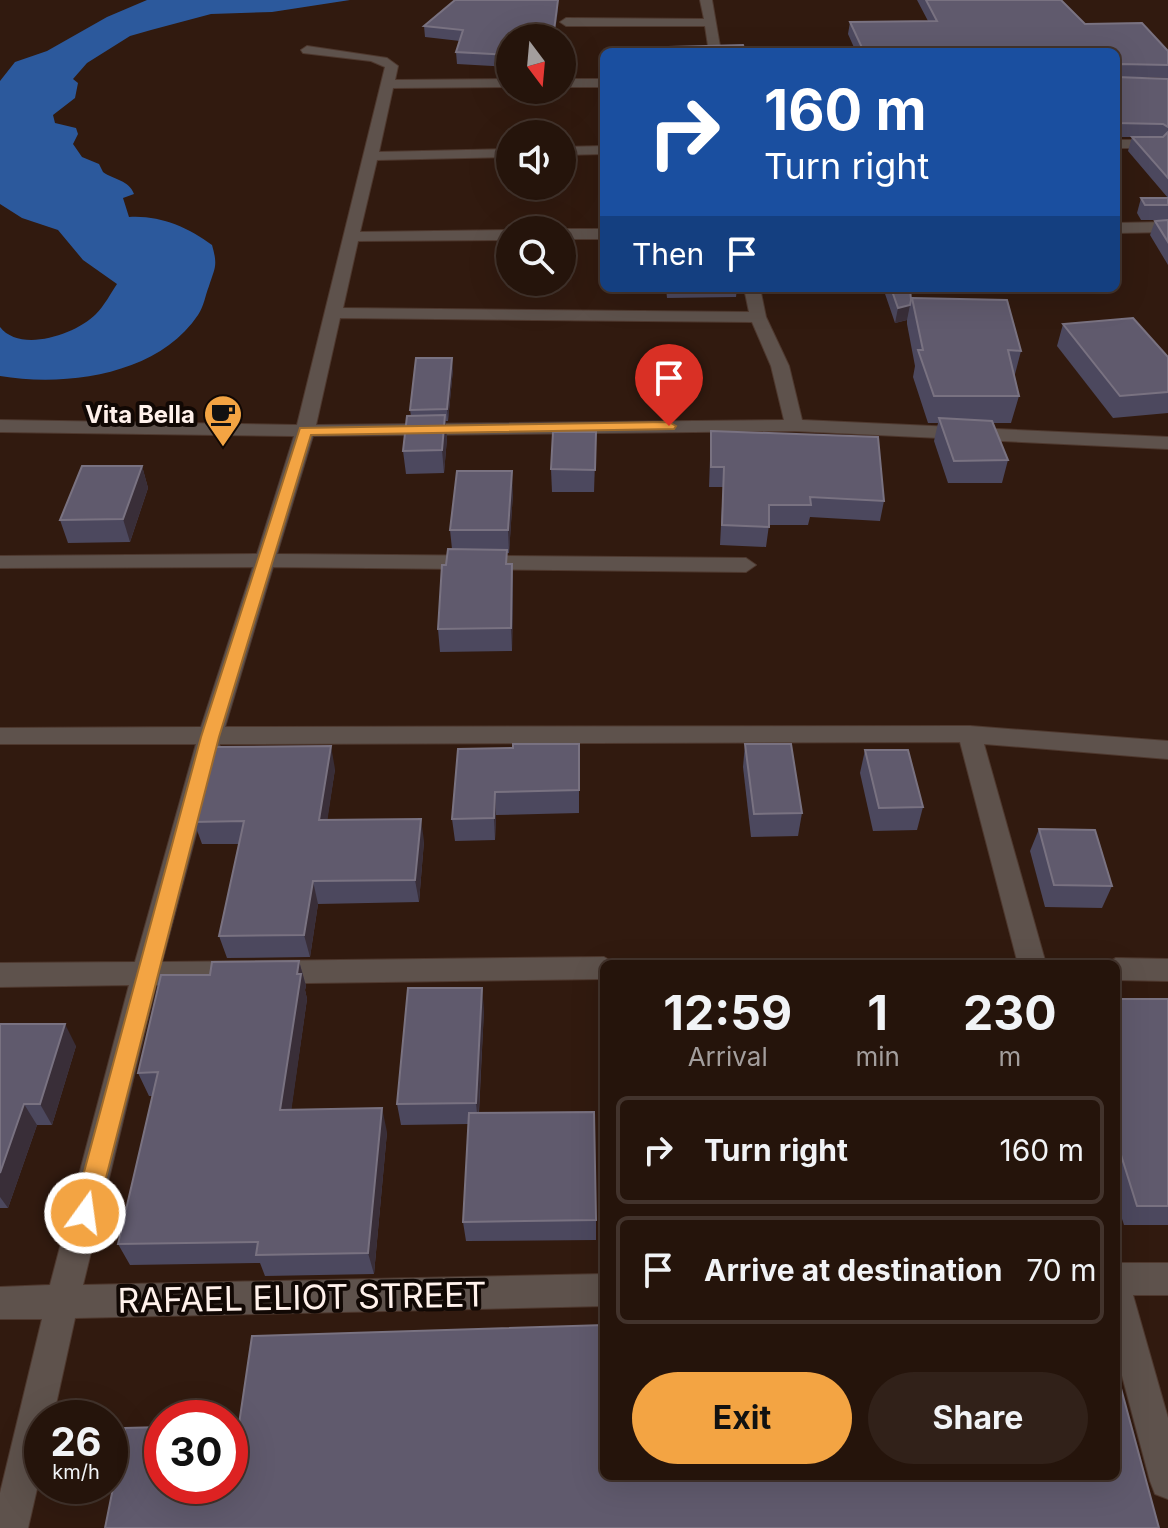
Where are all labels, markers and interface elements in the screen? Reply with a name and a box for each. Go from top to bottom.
north arrow [496,24,576,104]
map controls [496,24,576,296]
text: 160 m [764,76,927,144]
icon: right [632,80,736,184]
button: sound [496,120,576,200]
text: Turn right [764,144,929,188]
button: search [496,216,576,296]
icon: arrive [720,232,764,276]
text: Then [632,236,704,272]
pin [635,344,703,426]
icon: arrive [647,356,691,400]
cafe icon: Vita Bella [202,393,244,448]
place label: Vita Bella [85,400,195,429]
text: 12:59 [663,983,792,1042]
text: 1 [867,983,888,1042]
text: 230 [963,983,1057,1042]
text: Arrival [688,1041,768,1072]
text: min [855,1041,900,1072]
text: m [999,1041,1021,1072]
icon: right [636,1128,680,1172]
text: Turn right [704,1132,848,1168]
text: 160 m [1000,1132,1084,1168]
position arrow [43,1171,127,1255]
icon: arrive [636,1248,680,1292]
text: Arrive at destination [704,1252,1002,1288]
text: 70 m [1026,1252,1096,1288]
street label: RAFAEL ELIOT STREET [117,1273,487,1321]
button: Exit [632,1372,852,1464]
button: Share [868,1372,1088,1464]
speed limit sign: 30 [144,1400,248,1504]
text: 26 [50,1417,102,1466]
text: km/h [52,1460,100,1484]

